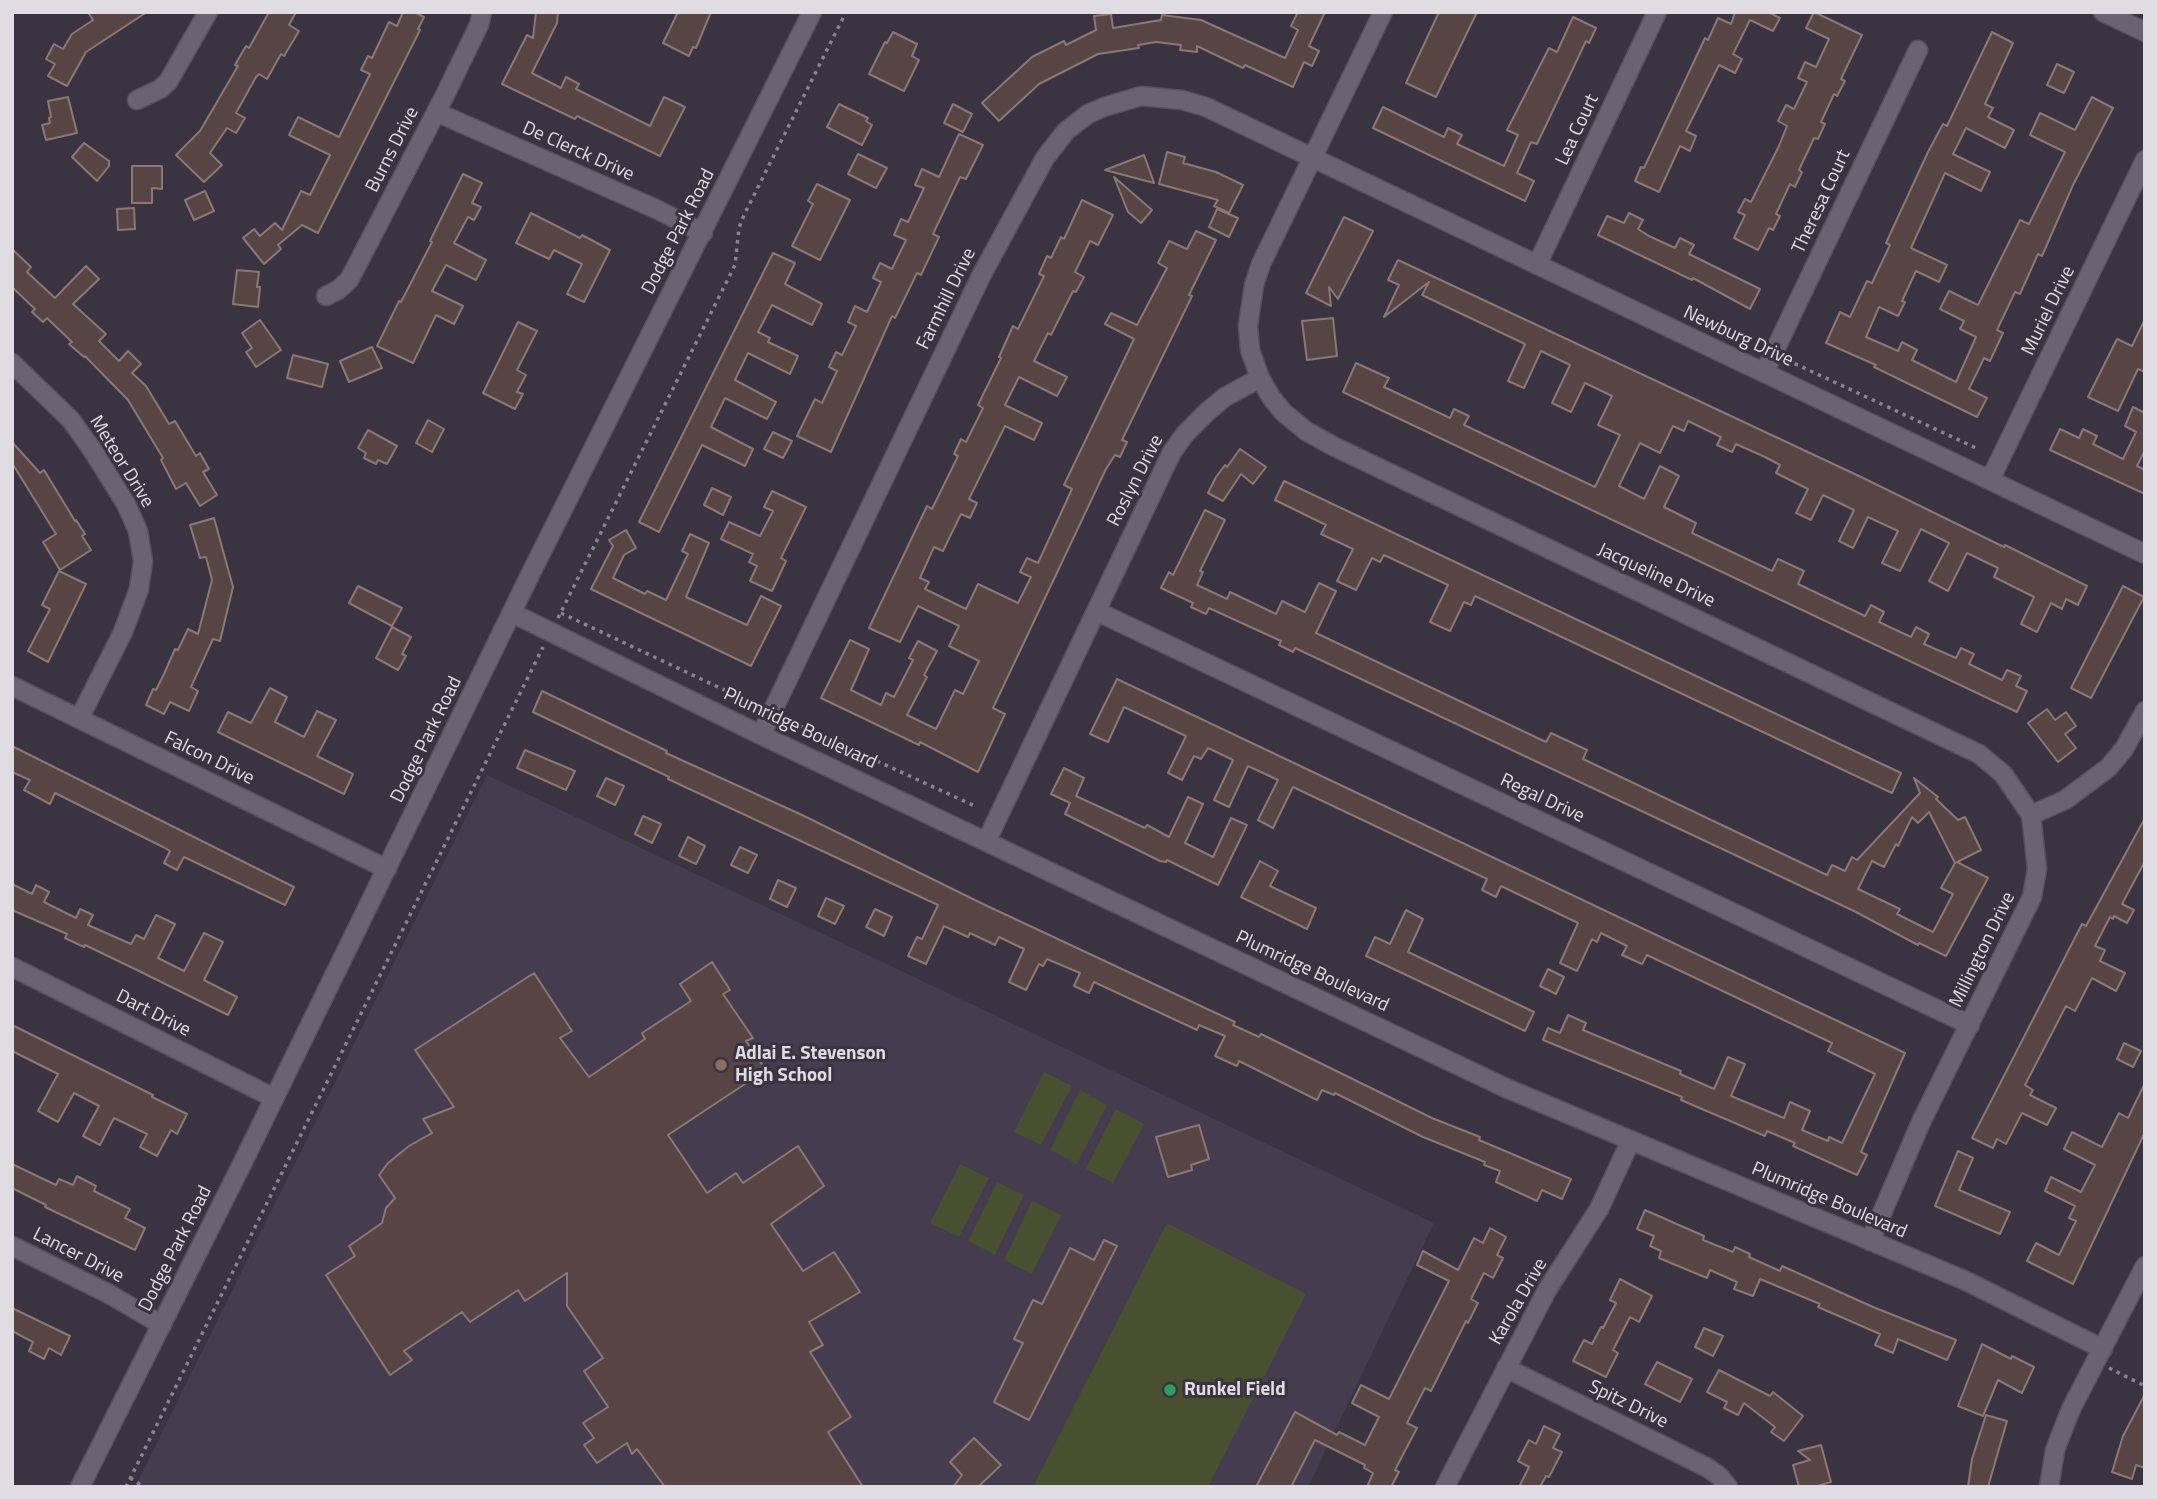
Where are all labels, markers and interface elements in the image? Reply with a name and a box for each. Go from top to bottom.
street label: Lea Court [1552,91,1604,169]
street label: Burns Drive [362,103,424,197]
street label: De Clerck Drive [519,117,637,187]
street label: Theresa Court [1788,147,1856,257]
street label: Dodge Park Road [638,166,720,298]
street label: Farmhill Drive [913,244,981,354]
street label: Muriel Drive [2018,263,2080,359]
street label: Newburg Drive [1679,302,1797,372]
street label: Meteor Drive [84,412,158,512]
street label: Roslyn Drive [1103,431,1169,531]
street label: Jacqueline Drive [1594,539,1718,613]
street label: Dodge Park Road [387,673,467,807]
street label: Plumridge Boulevard [720,683,880,775]
street label: Falcon Drive [160,727,258,791]
street label: Regal Drive [1496,770,1588,828]
street label: Millington Drive [1945,889,2021,1011]
street label: Plumridge Boulevard [1232,926,1392,1018]
street label: Dart Drive [112,986,194,1042]
place label: Adlai E. Stevenson High School [735,1043,886,1087]
marker: Adlai E. Stevenson High School [713,1057,729,1073]
street label: Plumridge Boulevard [1748,1158,1910,1244]
street label: Dodge Park Road [135,1183,217,1315]
street label: Lancer Drive [29,1223,127,1289]
street label: Karola Drive [1485,1255,1553,1349]
street label: Spitz Drive [1585,1376,1671,1434]
place label: Runkel Field [1184,1379,1286,1401]
marker: Runkel Field [1162,1382,1178,1398]

